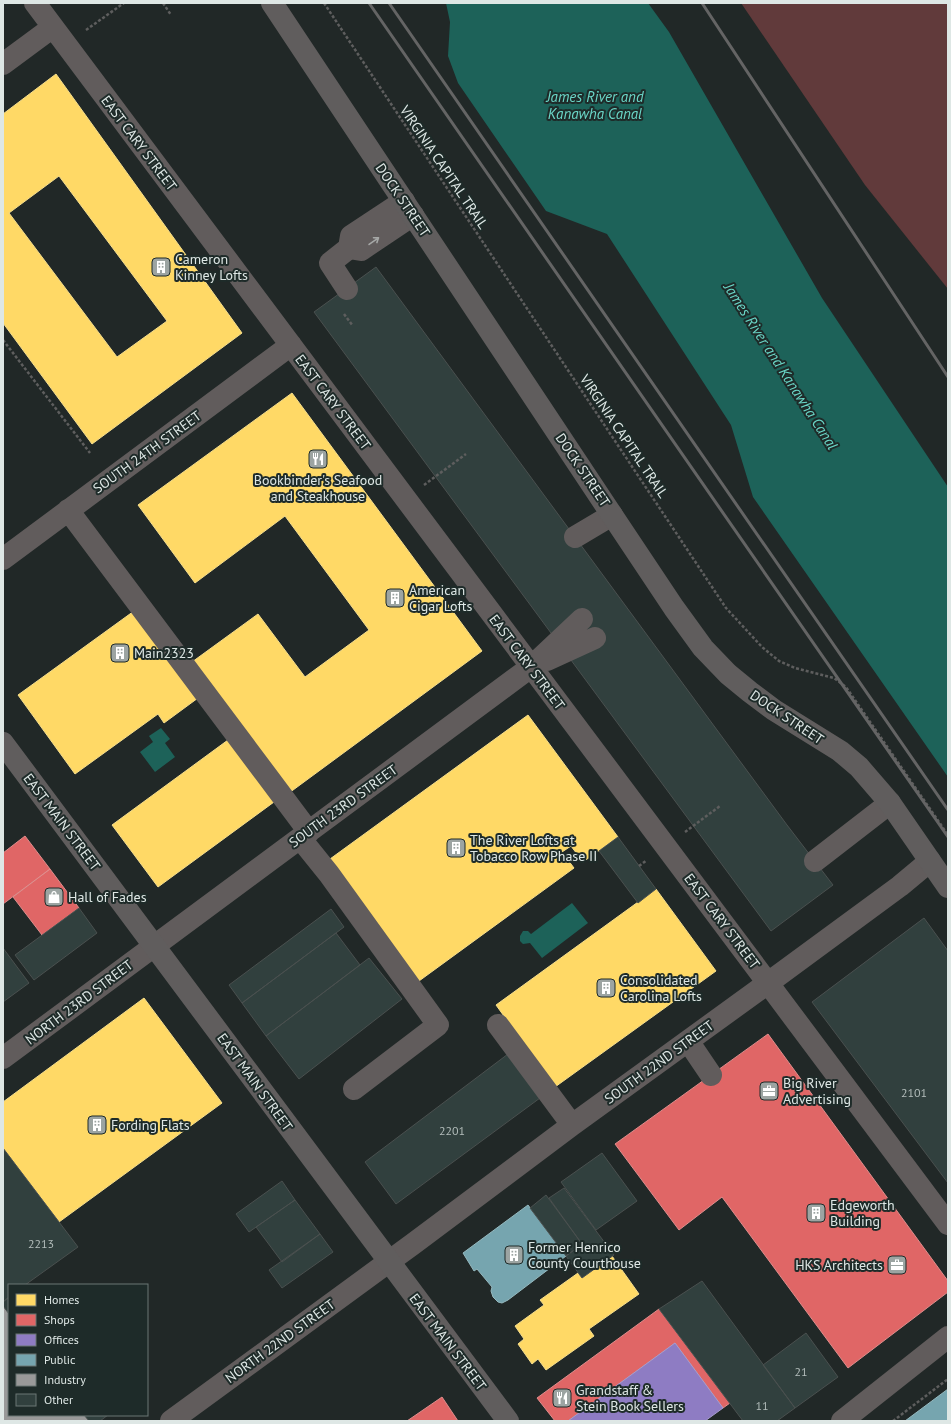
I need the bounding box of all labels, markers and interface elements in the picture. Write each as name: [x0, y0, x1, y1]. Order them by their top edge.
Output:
water label: James River and Kanawha Canal: [545, 87, 644, 123]
street label: EAST CARY STREET: [97, 92, 181, 194]
street label: VIRGINIA CAPITAL TRAIL: [395, 101, 492, 232]
street label: DOCK STREET: [372, 160, 434, 240]
one-way arrow: [368, 237, 379, 245]
place label: Cameron Kinney Lofts: [175, 250, 248, 284]
building icon: Cameron Kinney Lofts: [150, 256, 172, 278]
water label: James River and Kanawha Canal: [719, 278, 842, 453]
street label: EAST CARY STREET: [291, 351, 375, 453]
street label: VIRGINIA CAPITAL TRAIL: [575, 370, 672, 501]
street label: SOUTH 24TH STREET: [89, 407, 205, 497]
street label: DOCK STREET: [552, 430, 614, 510]
restaurant icon: Bookbinder's Seafood and Steakhouse: [307, 448, 329, 470]
place label: Bookbinder's Seafood and Steakhouse: [254, 471, 382, 505]
place label: American Cigar Lofts: [409, 581, 472, 615]
building icon: American Cigar Lofts: [384, 587, 406, 609]
street label: EAST CARY STREET: [485, 611, 569, 713]
building icon: Main2323: [109, 642, 131, 664]
place label: Main2323: [134, 644, 194, 662]
street label: DOCK STREET: [747, 686, 827, 748]
street label: SOUTH 23RD STREET: [285, 760, 401, 851]
street label: EAST MAIN STREET: [20, 770, 104, 874]
place label: The River Lofts at Tobacco Row Phase II: [470, 831, 597, 865]
building icon: The River Lofts at Tobacco Row Phase II: [445, 837, 467, 859]
street label: EAST CARY STREET: [680, 870, 764, 972]
shop icon: Hall of Fades: [43, 886, 65, 908]
place label: Hall of Fades: [68, 888, 147, 906]
street label: NORTH 23RD STREET: [22, 956, 137, 1048]
place label: Consolidated Carolina Lofts: [620, 971, 702, 1005]
building icon: Consolidated Carolina Lofts: [595, 977, 617, 999]
street label: SOUTH 22ND STREET: [601, 1016, 717, 1108]
street label: EAST MAIN STREET: [213, 1029, 297, 1135]
place label: Big River Advertising: [783, 1074, 851, 1108]
office icon: Big River Advertising: [758, 1080, 780, 1102]
house number: 2101: [901, 1085, 927, 1100]
building icon: Fording Flats: [86, 1114, 108, 1136]
place label: Fording Flats: [111, 1116, 190, 1134]
house number: 2201: [439, 1123, 465, 1138]
place label: Edgeworth Building: [830, 1196, 895, 1230]
building icon: Edgeworth Building: [805, 1202, 827, 1224]
house number: 2213: [28, 1236, 54, 1251]
place label: Former Henrico County Courthouse: [528, 1238, 641, 1272]
building icon: Former Henrico County Courthouse: [503, 1244, 525, 1266]
office icon: HKS Architects: [886, 1254, 908, 1276]
place label: HKS Architects: [795, 1256, 883, 1274]
legend: [8, 1284, 148, 1416]
street label: EAST MAIN STREET: [406, 1290, 490, 1394]
text: Homes: [44, 1292, 79, 1307]
street label: NORTH 22ND STREET: [222, 1295, 339, 1387]
text: Shops: [44, 1312, 75, 1327]
text: Offices: [44, 1332, 79, 1347]
text: Public: [44, 1352, 76, 1367]
house number: 21: [794, 1364, 808, 1379]
text: Industry: [44, 1372, 86, 1387]
place label: Grandstaff & Stein Book Sellers: [576, 1381, 684, 1415]
restaurant icon: Grandstaff & Stein Book Sellers: [551, 1387, 573, 1409]
text: Other: [44, 1392, 73, 1407]
house number: 11: [755, 1398, 769, 1413]

